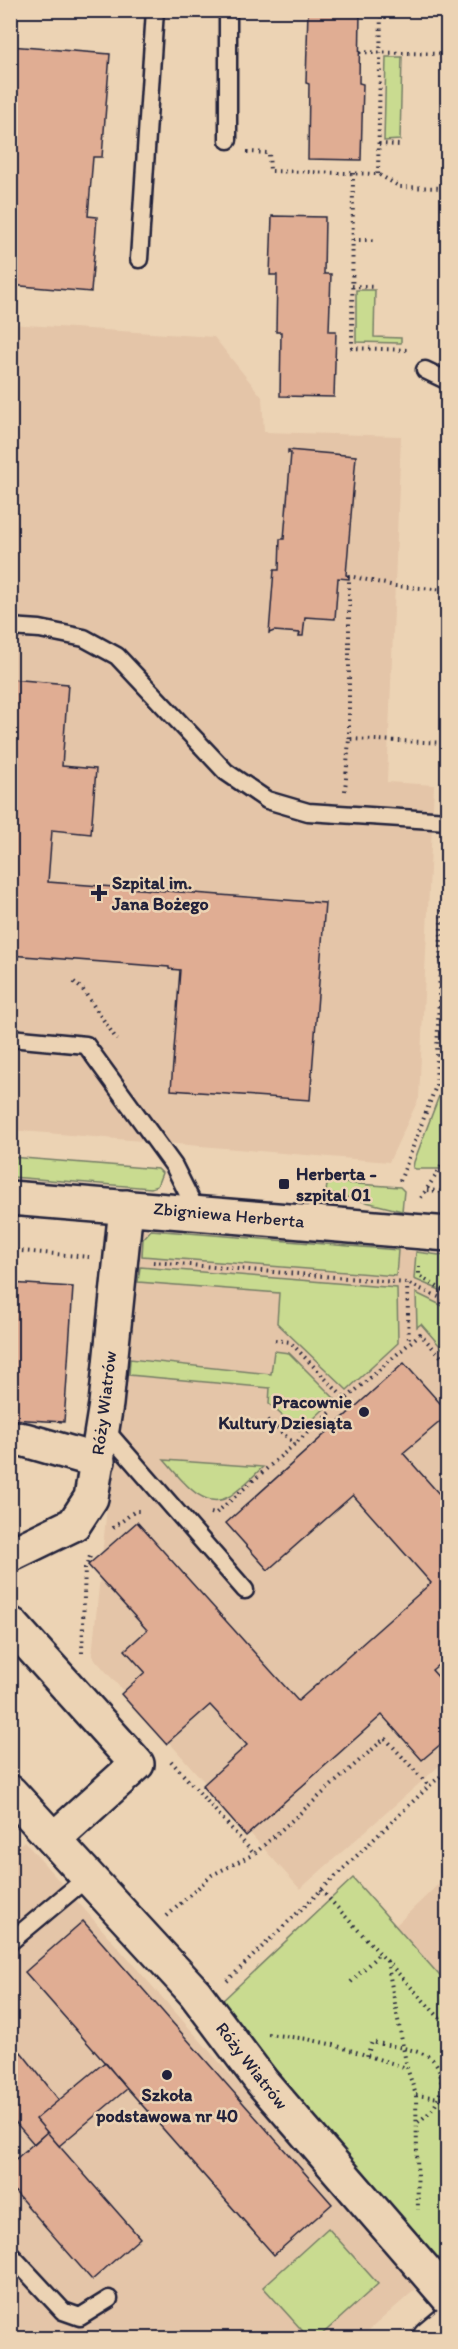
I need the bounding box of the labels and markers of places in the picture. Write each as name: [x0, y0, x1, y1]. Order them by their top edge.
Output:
place label: Szpital im. Jana Bożego: [111, 872, 209, 915]
marker: Szpital im. Jana Bożego: [90, 884, 108, 902]
place label: Herberta - szpital 01: [296, 1163, 377, 1206]
marker: Herberta - szpital 01: [277, 1177, 291, 1191]
place label: Pracownie Kultury Dziesiąta: [218, 1391, 353, 1434]
marker: Pracownie Kultury Dziesiąta: [357, 1405, 371, 1419]
marker: Szkoła podstawowa nr 40: [160, 2068, 174, 2082]
place label: Szkoła podstawowa nr 40: [95, 2084, 238, 2127]

